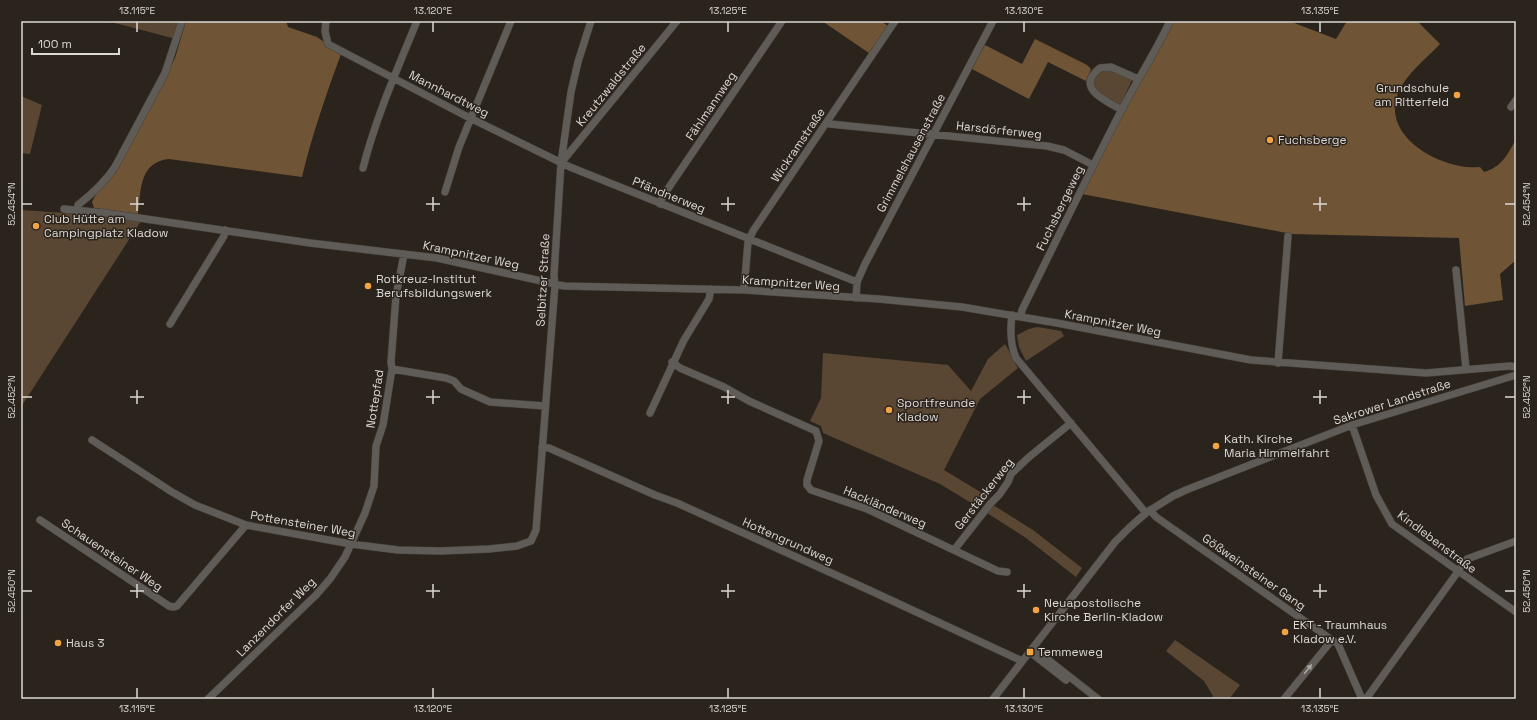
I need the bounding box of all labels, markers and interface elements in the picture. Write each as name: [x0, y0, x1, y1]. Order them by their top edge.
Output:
text: 13.115°E: [119, 4, 155, 17]
text: 13.120°E: [414, 4, 453, 17]
text: 13.125°E: [709, 4, 747, 17]
text: 13.130°E: [1005, 4, 1044, 17]
text: 13.135°E: [1301, 4, 1339, 17]
scale bar: [32, 30, 119, 56]
text: 100 m: [38, 36, 72, 52]
street label: Kreutzwaldstraße: [573, 40, 649, 130]
street label: Mannhardtweg: [406, 67, 492, 121]
street label: Fählmannweg: [682, 68, 740, 144]
place label: Grundschule am Ritterfeld: [1374, 80, 1449, 110]
marker: Grundschule am Ritterfeld: [1452, 90, 1462, 100]
street label: Grimmelshausenstraße: [873, 91, 949, 215]
street label: Wickramstraße: [767, 105, 829, 185]
street label: Harsdörferweg: [955, 118, 1043, 142]
place label: Fuchsberge: [1278, 132, 1347, 148]
marker: Fuchsberge: [1265, 135, 1275, 145]
street label: Fuchsbergeweg: [1032, 163, 1088, 253]
street label: Pfändnerweg: [630, 173, 708, 217]
text: 52.454°N: [5, 182, 18, 226]
text: 52.454°N: [1520, 182, 1533, 226]
place label: Club Hütte am Campingplatz Kladow: [44, 211, 168, 241]
marker: Club Hütte am Campingplatz Kladow: [31, 221, 41, 231]
street label: Selbitzer Straße: [533, 233, 553, 327]
street label: Krampnitzer Weg: [421, 237, 521, 273]
place label: Rotkreuz-Institut Berufsbildungswerk: [376, 271, 493, 301]
street label: Krampnitzer Weg: [741, 272, 841, 294]
marker: Rotkreuz-Institut Berufsbildungswerk: [363, 281, 373, 291]
street label: Krampnitzer Weg: [1063, 306, 1163, 340]
street label: Nottepfad: [362, 369, 388, 429]
text: 52.452°N: [5, 375, 18, 419]
street label: Sakrower Landstraße: [1331, 375, 1453, 429]
text: 52.452°N: [1520, 375, 1533, 419]
place label: Sportfreunde Kladow: [897, 395, 975, 425]
marker: Sportfreunde Kladow: [884, 405, 894, 415]
place label: Kath. Kirche Maria Himmelfahrt: [1224, 431, 1330, 461]
marker: Kath. Kirche Maria Himmelfahrt: [1211, 441, 1221, 451]
street label: Gerstäckerweg: [951, 455, 1017, 533]
street label: Hackländerweg: [841, 482, 929, 532]
street label: Pottensteiner Weg: [249, 507, 357, 541]
street label: Kindlebenstraße: [1394, 507, 1480, 577]
street label: Hottengrundweg: [740, 514, 836, 568]
street label: Schauensteiner Weg: [58, 515, 166, 595]
street label: Gößweinsteiner Gang: [1199, 530, 1309, 614]
text: 52.450°N: [5, 569, 18, 613]
text: 52.450°N: [1520, 569, 1533, 613]
street label: Lanzendorfer Weg: [233, 574, 319, 660]
place label: Neuapostolische Kirche Berlin-Kladow: [1044, 595, 1163, 625]
marker: Neuapostolische Kirche Berlin-Kladow: [1031, 605, 1041, 615]
place label: EKT - Traumhaus Kladow e.V.: [1293, 617, 1387, 647]
marker: EKT - Traumhaus Kladow e.V.: [1280, 627, 1290, 637]
place label: Haus 3: [66, 635, 105, 651]
marker: Haus 3: [53, 638, 63, 648]
place label: Temmeweg: [1038, 644, 1103, 660]
marker: Temmeweg: [1025, 647, 1035, 657]
one-way arrow: [1304, 664, 1313, 675]
text: 13.115°E: [119, 702, 155, 715]
text: 13.120°E: [414, 702, 453, 715]
text: 13.125°E: [709, 702, 747, 715]
text: 13.130°E: [1005, 702, 1044, 715]
text: 13.135°E: [1301, 702, 1339, 715]

